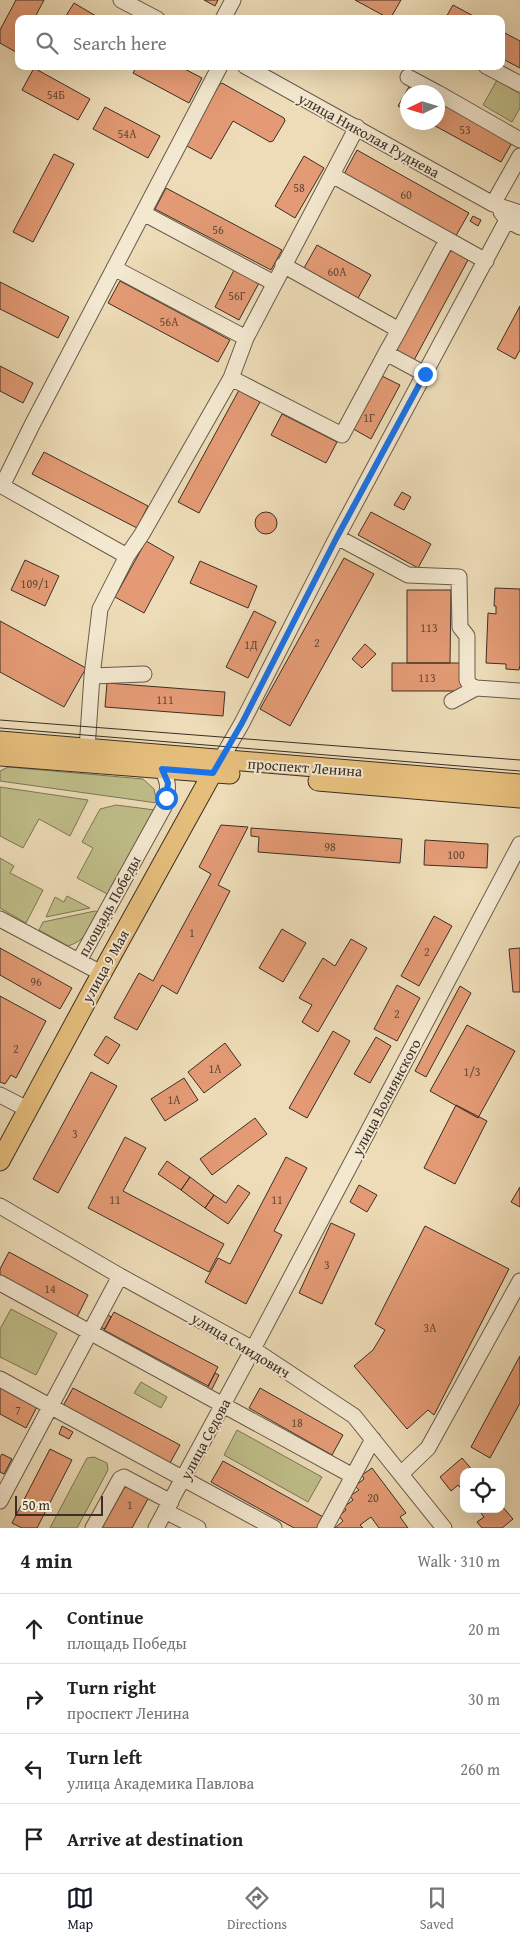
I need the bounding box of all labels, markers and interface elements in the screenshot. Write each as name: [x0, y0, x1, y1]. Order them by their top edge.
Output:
search box: [15, 15, 505, 70]
icon: search: [33, 29, 61, 57]
text: Search here: [73, 29, 167, 57]
north arrow: [400, 85, 445, 130]
house number: 54Б: [47, 86, 65, 103]
street label: улица Николая Руднева: [294, 87, 444, 183]
house number: 53: [459, 121, 471, 138]
house number: 54А: [118, 125, 137, 142]
house number: 58: [293, 179, 305, 196]
house number: 60: [400, 186, 412, 203]
house number: 56: [212, 221, 224, 238]
house number: 60А: [328, 263, 347, 280]
house number: 56Г: [228, 287, 246, 304]
house number: 56А: [160, 313, 179, 330]
route end: [414, 363, 437, 386]
house number: 1Г: [363, 409, 375, 426]
house number: 109/1: [21, 575, 50, 592]
house number: 113: [420, 619, 438, 636]
house number: 2: [314, 634, 320, 651]
house number: 1Д: [244, 636, 258, 653]
house number: 113: [418, 669, 436, 686]
house number: 111: [156, 691, 174, 708]
street label: проспект Ленина: [247, 753, 364, 782]
route start: [155, 787, 178, 810]
house number: 98: [324, 838, 336, 855]
house number: 100: [447, 846, 465, 863]
street label: площадь Победы: [73, 851, 146, 960]
house number: 1: [189, 924, 195, 941]
street label: улица 9 Мая: [76, 925, 134, 1007]
house number: 2: [424, 943, 430, 960]
house number: 96: [30, 973, 42, 990]
house number: 2: [394, 1005, 400, 1022]
street label: улица Волнянского: [346, 1035, 426, 1160]
house number: 2: [13, 1040, 19, 1057]
house number: 1А: [208, 1060, 222, 1077]
house number: 1/3: [463, 1063, 481, 1080]
house number: 1А: [167, 1091, 181, 1108]
house number: 3: [72, 1125, 78, 1142]
house number: 11: [109, 1191, 121, 1208]
house number: 11: [271, 1191, 283, 1208]
house number: 3: [324, 1256, 330, 1273]
house number: 14: [44, 1280, 56, 1297]
street label: улица Смидович: [187, 1307, 294, 1383]
house number: 3А: [423, 1319, 437, 1336]
street label: улица Седова: [174, 1394, 236, 1484]
house number: 7: [15, 1402, 21, 1419]
house number: 18: [291, 1414, 303, 1431]
map controls: [460, 1468, 505, 1513]
button: locate: [460, 1468, 505, 1513]
house number: 20: [367, 1489, 379, 1506]
scale bar: [15, 1493, 102, 1516]
text: 50 m: [22, 1495, 50, 1515]
house number: 1: [127, 1496, 133, 1513]
text: 4 min: [20, 1545, 72, 1576]
text: Walk · 310 m: [417, 1549, 500, 1573]
text: Continue: [67, 1603, 144, 1631]
icon: ahead: [20, 1615, 48, 1643]
text: 20 m: [468, 1617, 500, 1641]
text: площадь Победы: [67, 1631, 187, 1655]
text: Turn right: [67, 1673, 156, 1701]
icon: right: [20, 1685, 48, 1713]
text: 30 m: [468, 1687, 500, 1711]
text: проспект Ленина: [67, 1701, 189, 1725]
text: Turn left: [67, 1743, 142, 1771]
icon: left: [20, 1755, 48, 1783]
text: 260 m: [460, 1757, 500, 1781]
text: улица Академика Павлова: [67, 1771, 254, 1795]
icon: arrive: [20, 1825, 48, 1853]
text: Arrive at destination: [67, 1825, 243, 1853]
tab: Map: [66, 1884, 94, 1934]
tab: Directions: [227, 1884, 287, 1934]
tab: Saved: [420, 1884, 454, 1934]

